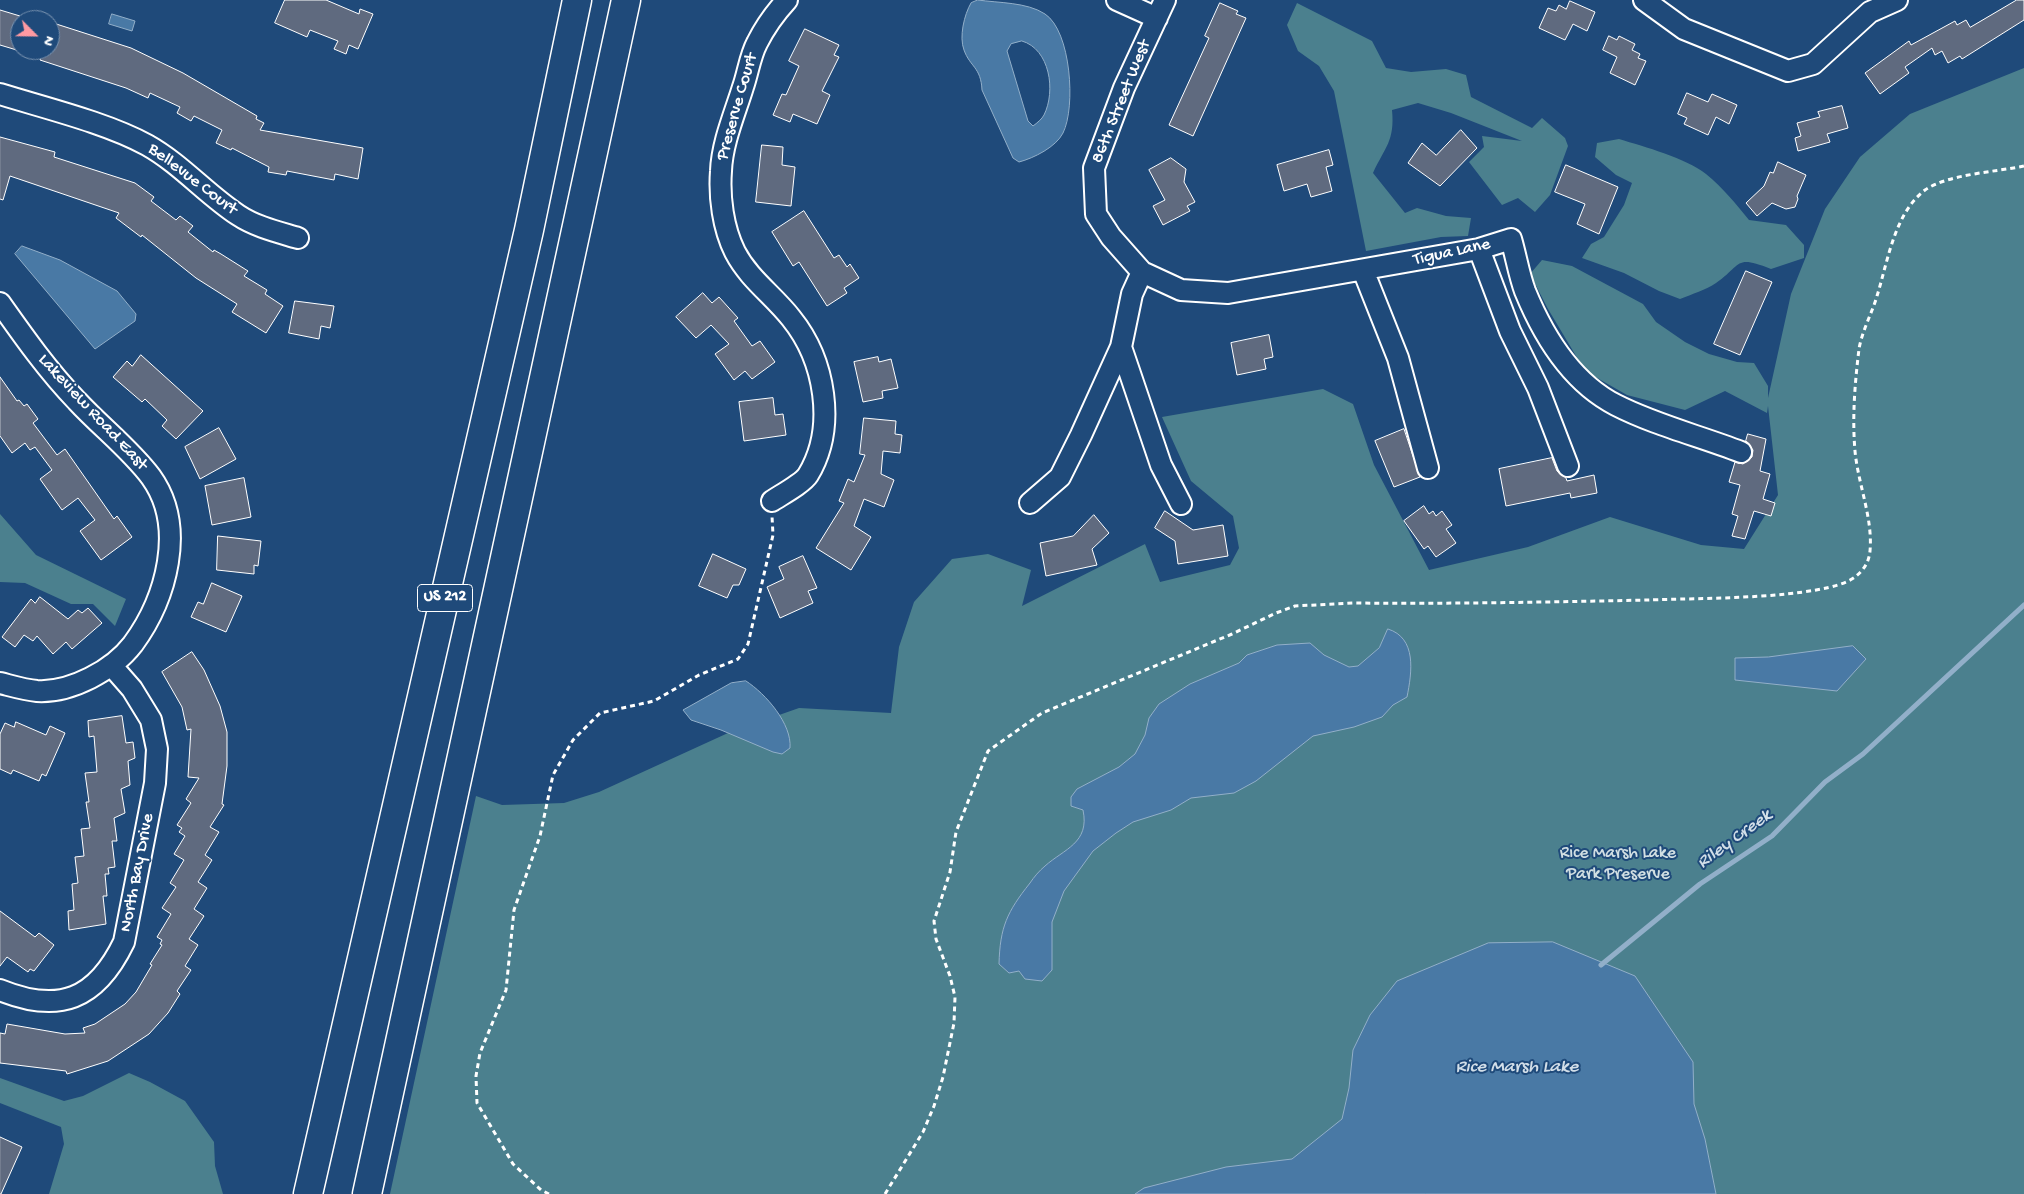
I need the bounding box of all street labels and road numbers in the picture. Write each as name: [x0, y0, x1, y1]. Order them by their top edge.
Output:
street label: 86th Street West: [1087, 37, 1157, 167]
street label: Preserve Court: [712, 51, 764, 163]
street label: Bellevue Court: [143, 139, 241, 221]
street label: Tigua Lane: [1412, 234, 1492, 272]
street label: Lakeview Road East: [32, 350, 152, 476]
road number: US 212: [418, 584, 472, 612]
street label: North Bay Drive: [116, 812, 160, 934]

